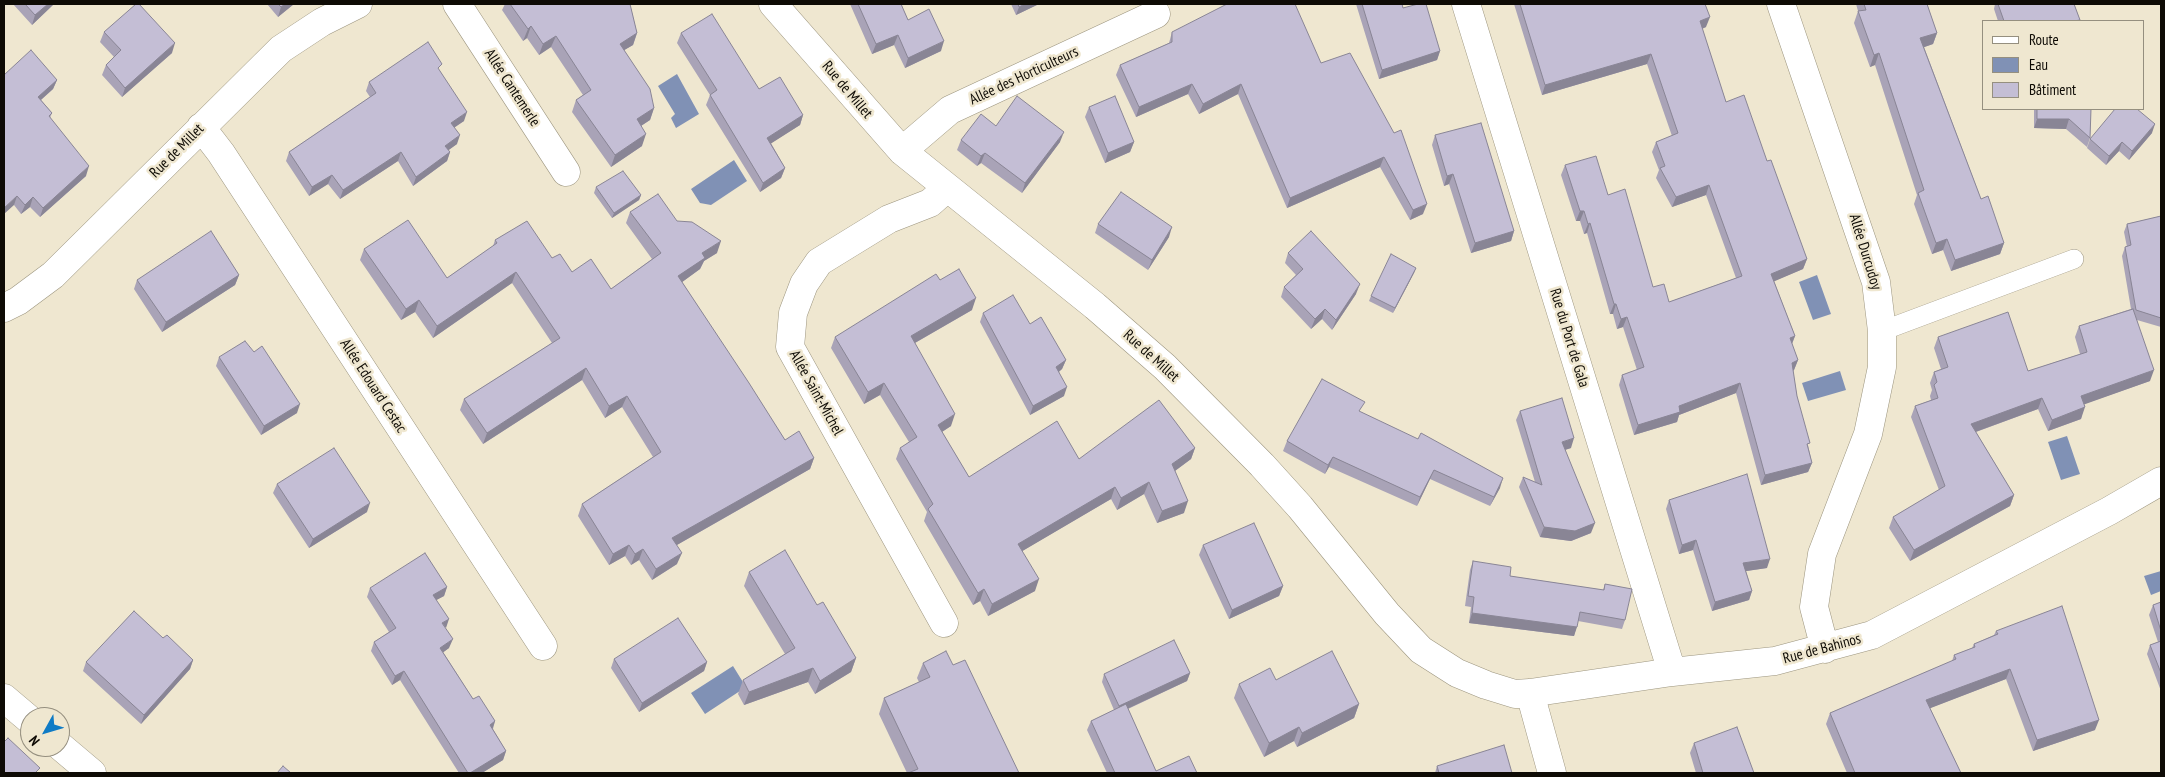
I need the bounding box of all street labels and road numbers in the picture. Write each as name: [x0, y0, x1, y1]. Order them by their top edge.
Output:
street label: Allée des Horticulteurs: [967, 43, 1081, 109]
street label: Allée Cantemerle: [480, 46, 544, 130]
street label: Rue de Millet: [818, 58, 876, 122]
street label: Rue de Millet: [146, 120, 208, 182]
street label: Allée Durcudoy: [1845, 212, 1885, 292]
street label: Rue du Port de Gala: [1545, 286, 1593, 390]
street label: Rue de Millet: [1119, 326, 1183, 386]
street label: Allée Edouard Cestac: [336, 336, 410, 436]
street label: Allée Saint-Michel: [785, 347, 847, 439]
street label: Rue de Bahinos: [1781, 630, 1863, 668]

